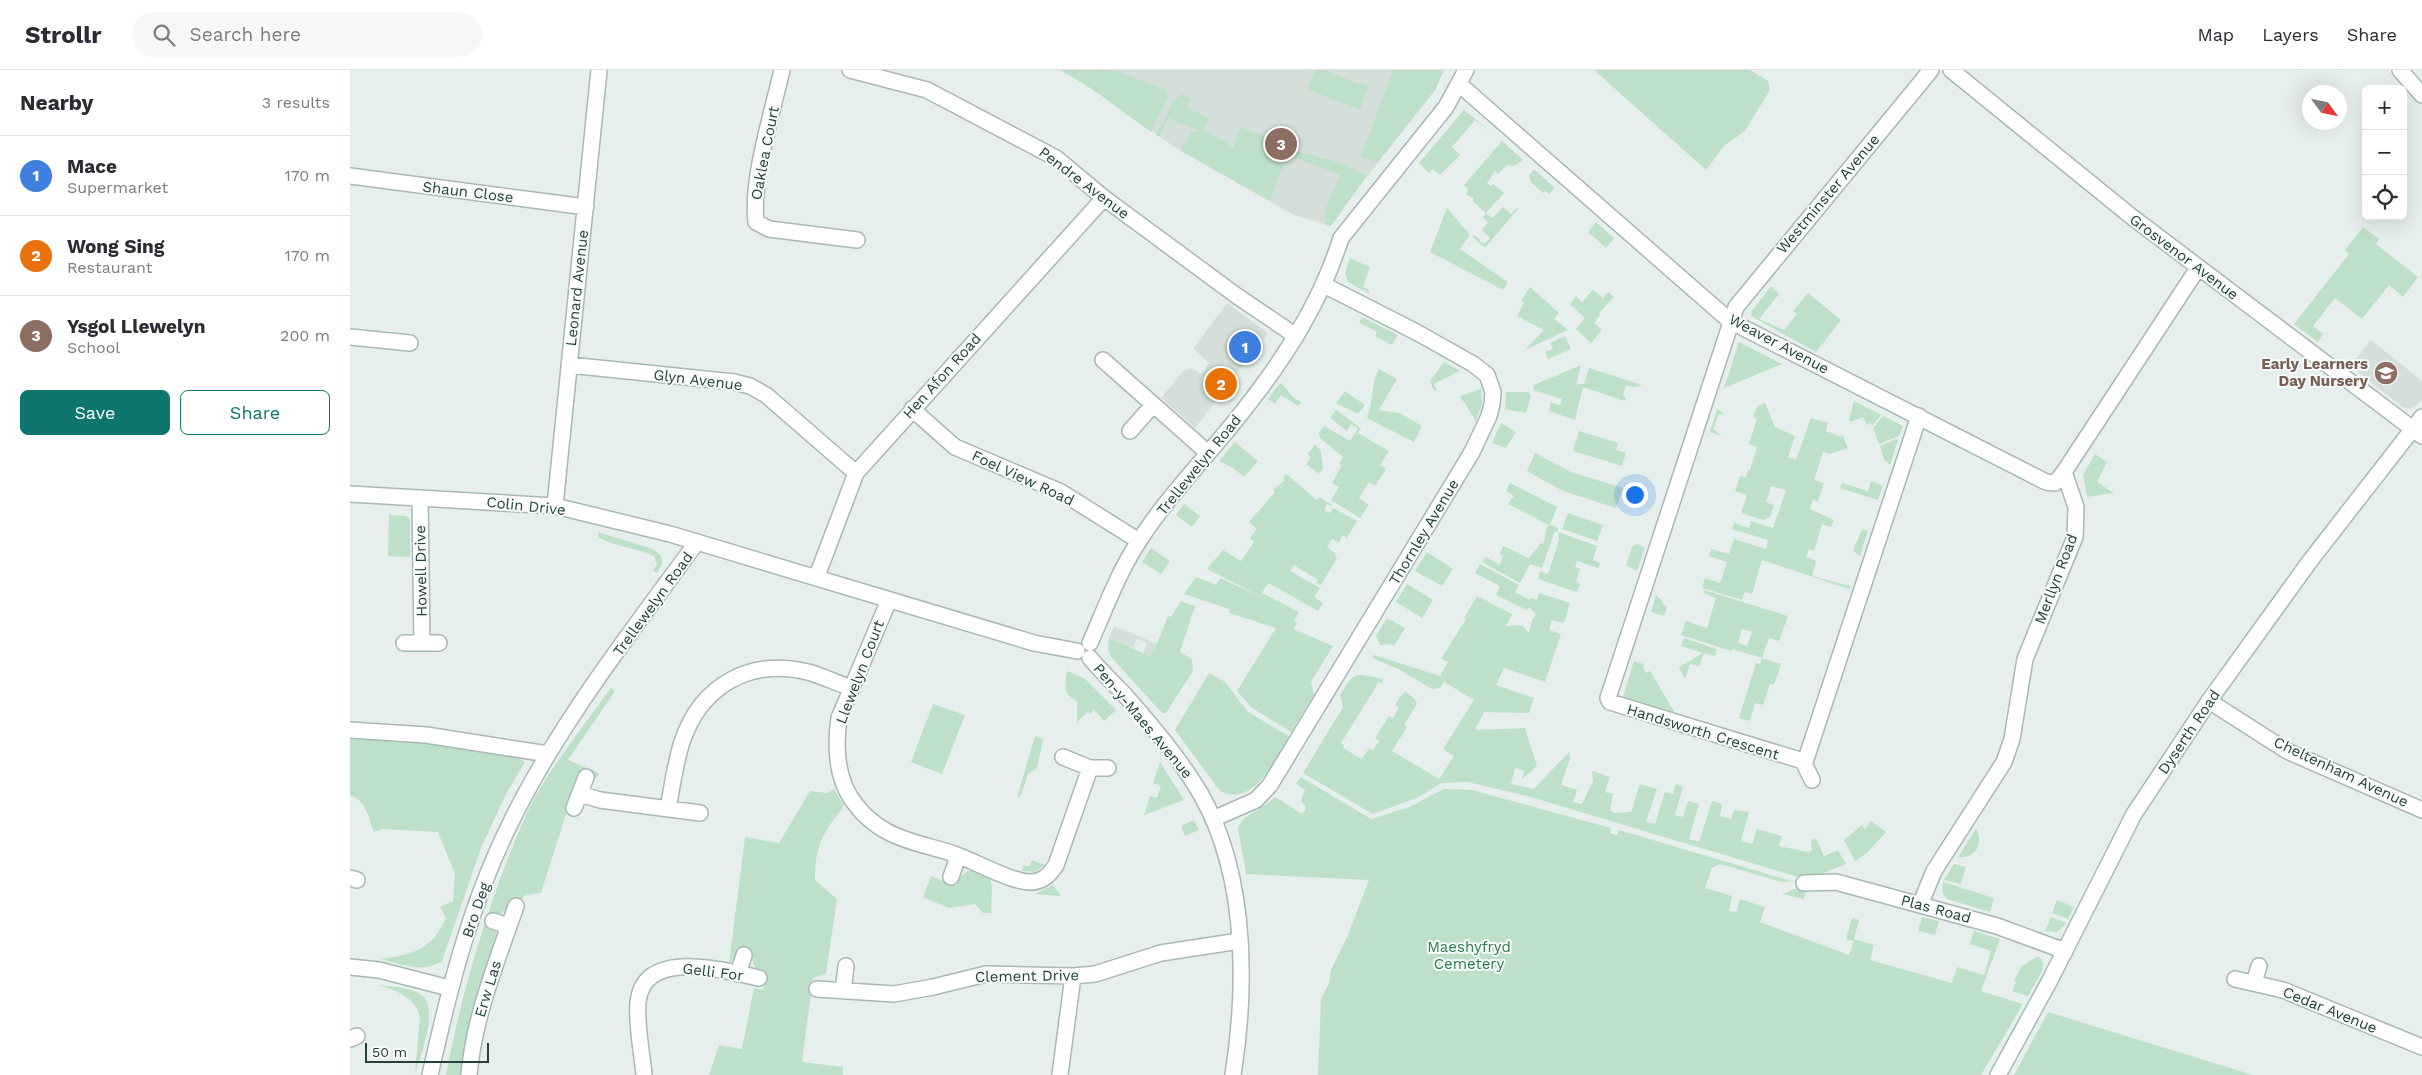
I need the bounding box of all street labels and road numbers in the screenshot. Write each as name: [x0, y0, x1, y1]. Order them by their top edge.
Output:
street label: Oaklea Court: [747, 104, 783, 201]
street label: Westminster Avenue: [1773, 131, 1883, 257]
street label: Pendre Avenue: [1035, 143, 1133, 223]
street label: Shaun Close: [421, 177, 515, 207]
street label: Grosvenor Avenue: [2126, 210, 2242, 304]
street label: Leonard Avenue: [562, 229, 592, 347]
street label: Weaver Avenue: [1726, 310, 1832, 378]
street label: Hen Afon Road: [899, 330, 985, 422]
street label: Glyn Avenue: [652, 366, 744, 394]
street label: Trellewelyn Road: [1153, 411, 1245, 519]
street label: Foel View Road: [969, 446, 1077, 510]
street label: Thornley Avenue: [1385, 476, 1463, 588]
street label: Colin Drive: [485, 493, 567, 519]
street label: Howell Drive: [411, 525, 431, 617]
street label: Merllyn Road: [2031, 531, 2081, 627]
street label: Trellewelyn Road: [609, 548, 697, 660]
street label: Llewelyn Court: [832, 617, 888, 727]
street label: Pen-y-Maes Avenue: [1090, 660, 1196, 782]
street label: Dyserth Road: [2154, 686, 2224, 778]
street label: Handsworth Crescent: [1625, 700, 1782, 764]
street label: Cheltenham Avenue: [2271, 733, 2411, 811]
street label: Bro Deg: [458, 880, 494, 940]
street label: Plas Road: [1899, 891, 1973, 927]
street label: Erw Las: [471, 958, 505, 1020]
street label: Gelli For: [682, 959, 744, 985]
street label: Clement Drive: [975, 966, 1079, 986]
street label: Cedar Avenue: [2280, 983, 2380, 1037]

